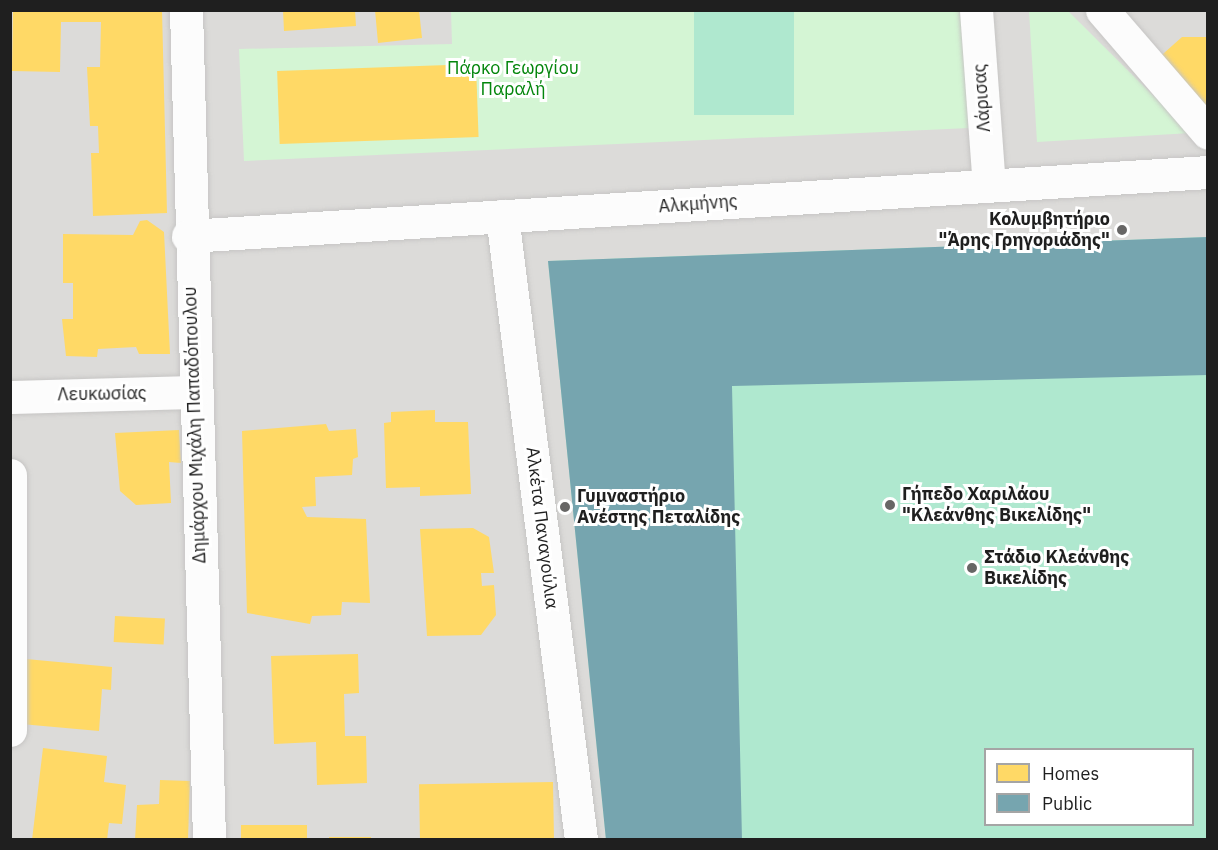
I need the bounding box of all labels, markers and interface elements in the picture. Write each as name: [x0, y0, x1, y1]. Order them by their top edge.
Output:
park label: Πάρκο Γεωργίου Παραλή: [447, 58, 579, 100]
street label: Λάρισας: [969, 63, 995, 133]
street label: Αλκμήνης: [658, 190, 738, 218]
place label: Κολυμβητήριο "Άρης Γρηγοριάδης": [939, 209, 1110, 252]
marker: Κολυμβητήριο "Άρης Γρηγοριάδης": [1115, 223, 1129, 237]
street label: Δημάρχου Μιχάλη Παπαδόπουλου: [179, 286, 211, 564]
street label: Λευκωσίας: [57, 382, 147, 406]
street label: Αλκέτα Παναγούλια: [521, 446, 563, 610]
place label: Γήπεδο Χαριλάου "Κλεάνθης Βικελίδης": [902, 484, 1091, 526]
place label: Γυμναστήριο Ανέστης Πεταλίδης: [577, 486, 740, 528]
marker: Γήπεδο Χαριλάου "Κλεάνθης Βικελίδης": [883, 498, 897, 512]
marker: Γυμναστήριο Ανέστης Πεταλίδης: [558, 500, 572, 514]
place label: Στάδιο Κλεάνθης Βικελίδης: [984, 547, 1129, 590]
marker: Στάδιο Κλεάνθης Βικελίδης: [965, 561, 979, 575]
legend: [984, 748, 1194, 826]
text: Homes: [1042, 762, 1099, 785]
text: Public: [1042, 792, 1092, 815]

